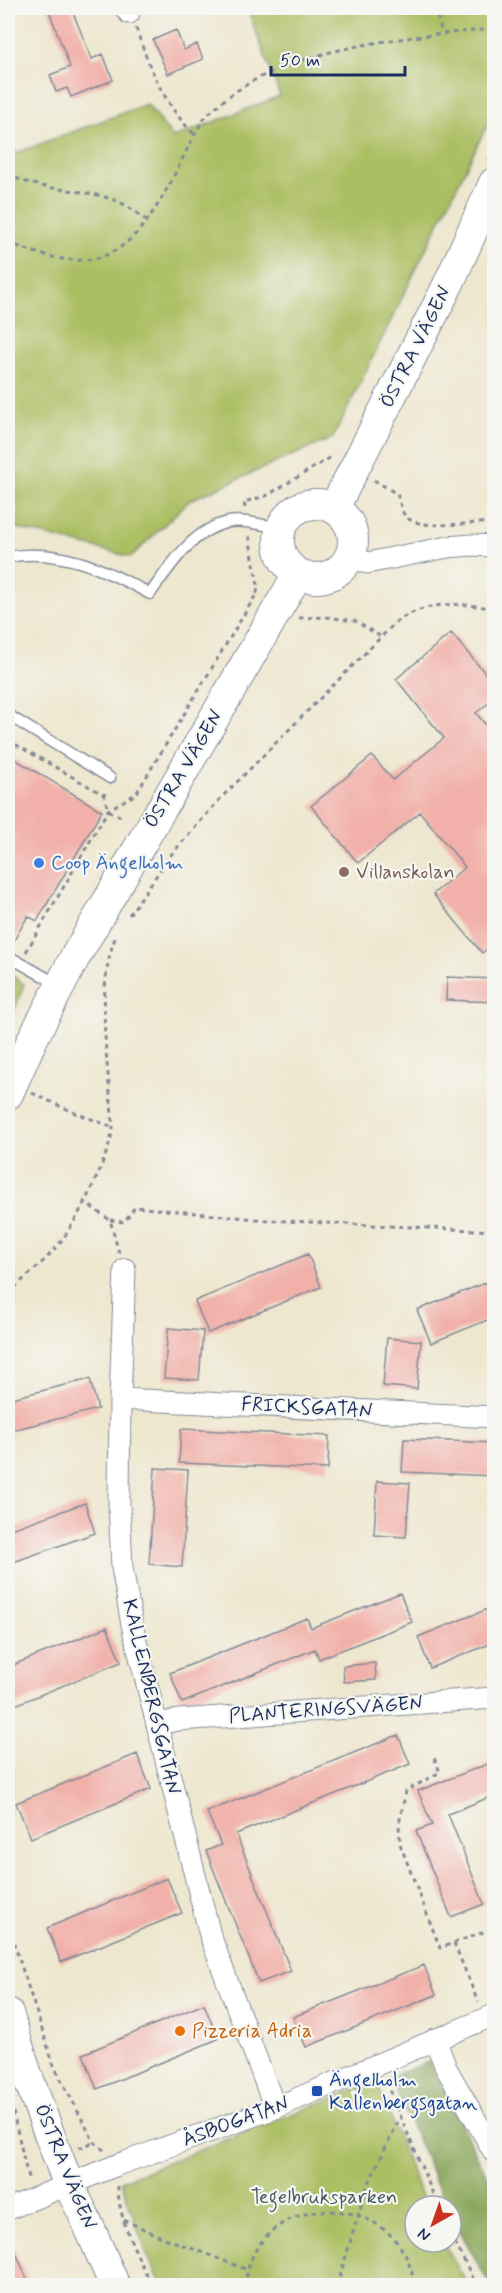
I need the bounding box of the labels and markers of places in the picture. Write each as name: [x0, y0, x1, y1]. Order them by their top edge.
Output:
place label: Coop Ängelholm: [51, 850, 184, 879]
marker: Coop Ängelholm: [32, 856, 46, 870]
place label: Villanskolan: [356, 859, 455, 886]
marker: Villanskolan: [337, 865, 351, 879]
place label: Pizzeria Adria: [192, 2018, 312, 2045]
marker: Pizzeria Adria: [173, 2024, 187, 2038]
place label: Ängelholm Kallenbergsgatan: [329, 2067, 478, 2119]
marker: Ängelholm Kallenbergsgatan: [310, 2084, 324, 2098]

